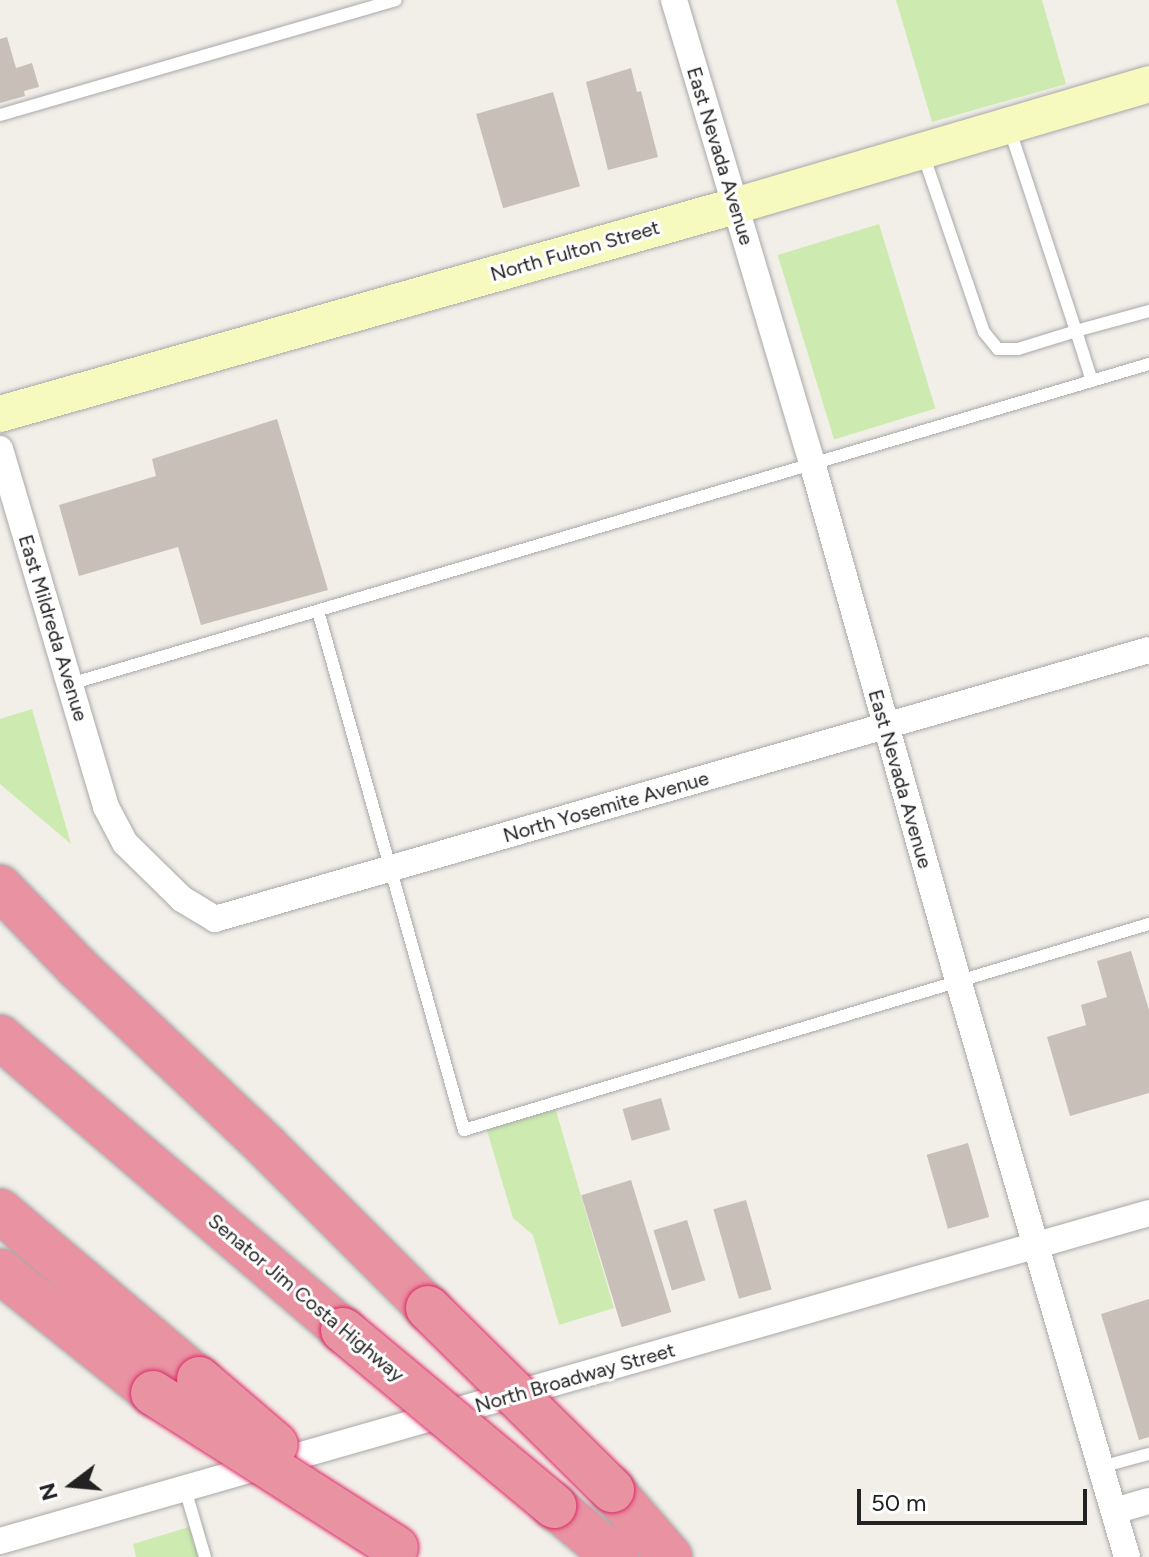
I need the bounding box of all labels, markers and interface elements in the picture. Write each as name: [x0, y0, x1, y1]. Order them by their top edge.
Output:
street label: East Nevada Avenue: [682, 64, 758, 248]
street label: North Fulton Street: [488, 215, 662, 287]
street label: East Mildreda Avenue: [13, 532, 93, 724]
street label: East Nevada Avenue: [863, 687, 937, 871]
street label: North Yosemite Avenue: [500, 766, 712, 848]
street label: Senator Jim Costa Highway: [203, 1209, 409, 1387]
street label: North Broadway Street: [472, 1338, 678, 1418]
north arrow: [32, 1445, 112, 1525]
scale bar: [861, 1473, 1091, 1523]
text: N: [33, 1480, 64, 1504]
text: 50 m: [871, 1488, 927, 1517]

